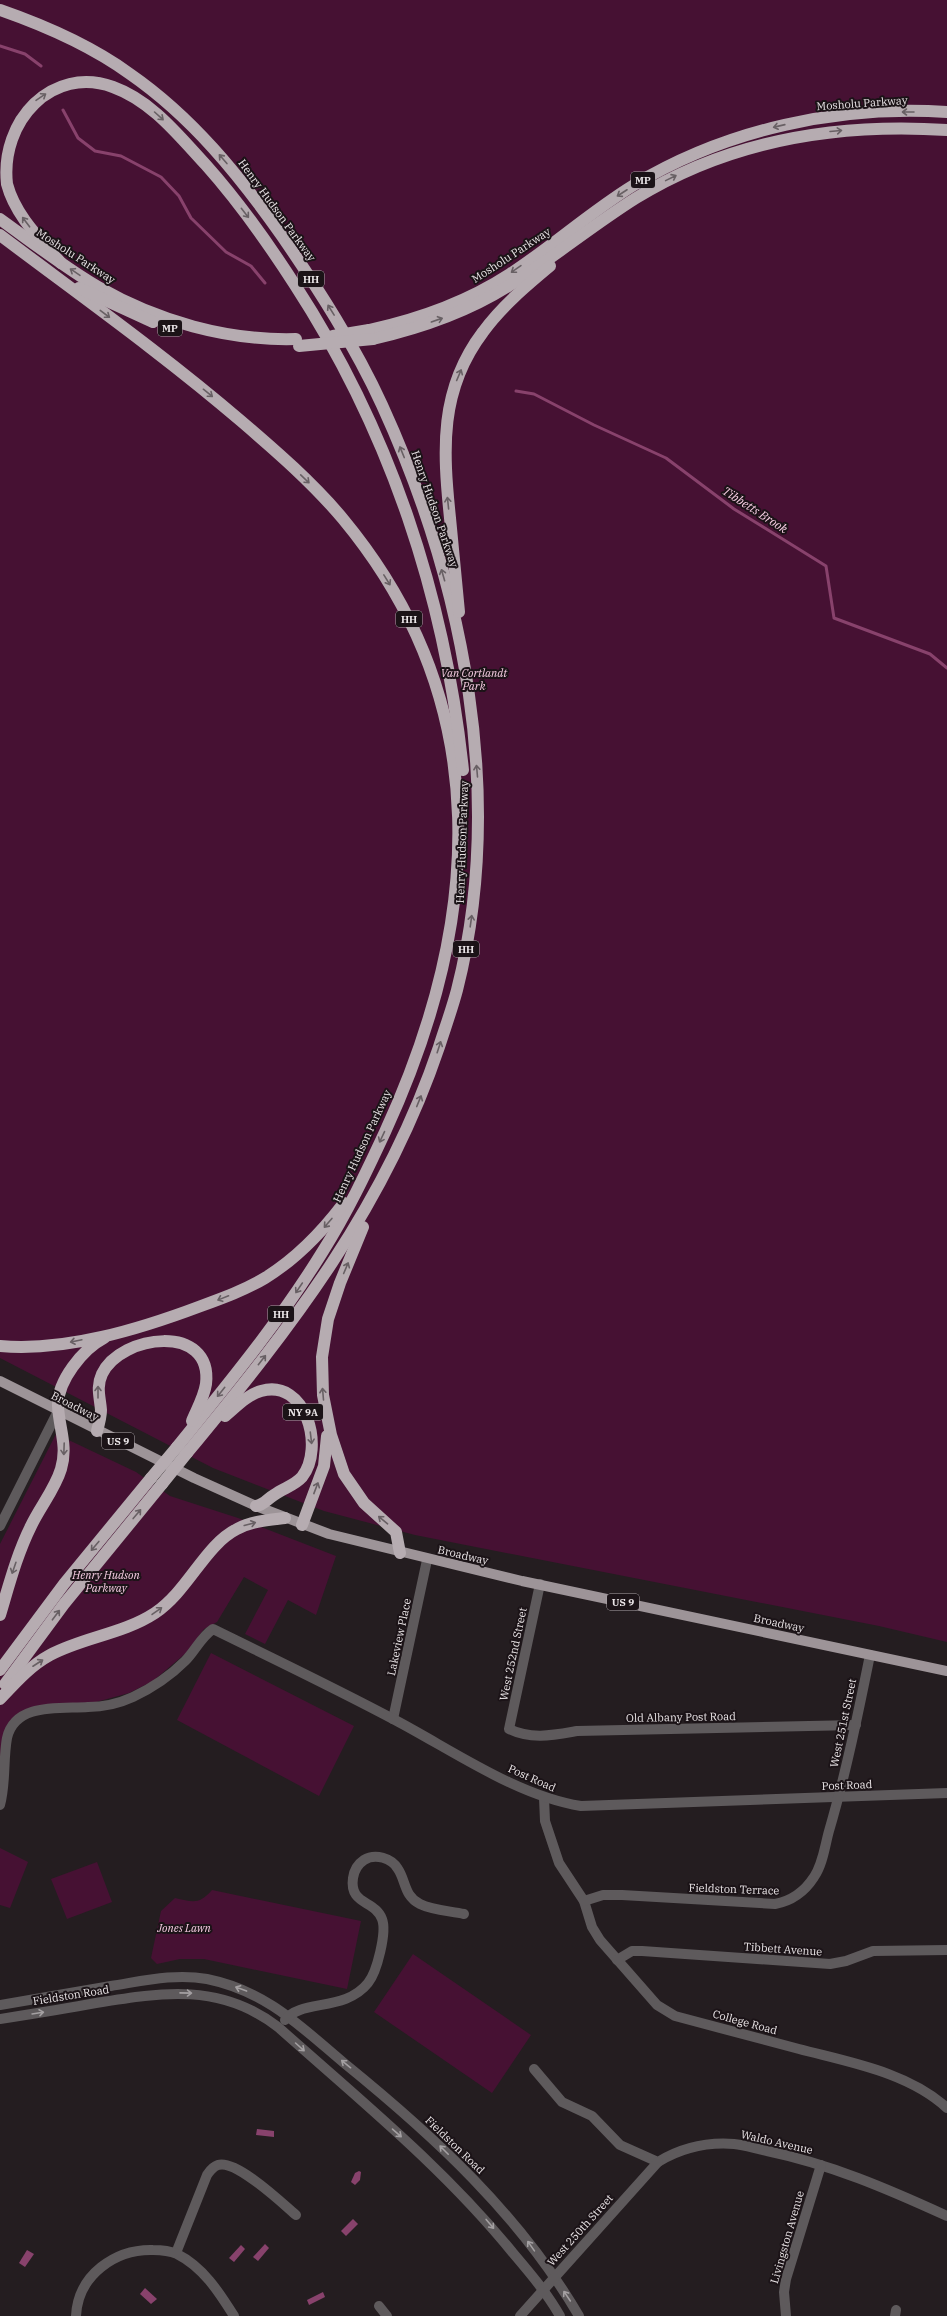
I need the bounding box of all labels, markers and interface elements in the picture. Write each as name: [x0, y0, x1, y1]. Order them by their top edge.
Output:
one-way arrow: [35, 92, 46, 101]
street label: Mosholu Parkway: [816, 93, 908, 113]
one-way arrow: [902, 108, 915, 116]
one-way arrow: [154, 111, 164, 121]
one-way arrow: [773, 123, 786, 131]
one-way arrow: [829, 128, 842, 135]
one-way arrow: [218, 154, 227, 165]
street label: Henry Hudson Parkway: [235, 156, 319, 264]
road number: MP: [631, 172, 655, 188]
one-way arrow: [665, 174, 677, 181]
one-way arrow: [617, 189, 628, 197]
one-way arrow: [241, 207, 250, 218]
one-way arrow: [22, 217, 31, 228]
street label: Mosholu Parkway: [469, 224, 553, 286]
street label: Mosholu Parkway: [34, 225, 118, 287]
one-way arrow: [511, 265, 522, 273]
one-way arrow: [69, 268, 80, 276]
road number: HH: [298, 271, 324, 287]
one-way arrow: [327, 305, 335, 316]
one-way arrow: [99, 310, 110, 318]
one-way arrow: [431, 316, 443, 324]
road number: MP: [158, 320, 182, 336]
one-way arrow: [455, 370, 463, 382]
one-way arrow: [202, 389, 213, 398]
one-way arrow: [397, 446, 405, 458]
street label: Henry Hudson Parkway: [408, 449, 462, 569]
one-way arrow: [300, 474, 310, 484]
water label: Tibbetts Brook: [720, 483, 791, 537]
one-way arrow: [445, 497, 452, 510]
one-way arrow: [439, 568, 446, 581]
one-way arrow: [383, 574, 391, 585]
road number: HH: [396, 611, 422, 627]
park label: Van Cortlandt Park: [441, 666, 508, 693]
one-way arrow: [474, 765, 481, 778]
street label: Henry Hudson Parkway: [453, 780, 471, 904]
one-way arrow: [467, 915, 475, 928]
road number: HH: [453, 941, 479, 957]
one-way arrow: [435, 1041, 443, 1053]
street label: Henry Hudson Parkway: [330, 1087, 394, 1205]
one-way arrow: [415, 1096, 423, 1108]
one-way arrow: [378, 1131, 385, 1143]
one-way arrow: [323, 1218, 332, 1229]
one-way arrow: [343, 1262, 350, 1274]
one-way arrow: [295, 1282, 303, 1293]
one-way arrow: [217, 1294, 229, 1302]
road number: HH: [268, 1306, 294, 1322]
one-way arrow: [70, 1338, 83, 1346]
one-way arrow: [258, 1355, 267, 1366]
one-way arrow: [94, 1386, 102, 1399]
one-way arrow: [217, 1387, 226, 1398]
street label: Broadway: [49, 1388, 101, 1424]
one-way arrow: [319, 1388, 326, 1401]
road number: NY 9A: [283, 1404, 323, 1420]
one-way arrow: [307, 1431, 315, 1444]
road number: US 9: [102, 1433, 134, 1449]
one-way arrow: [61, 1442, 68, 1455]
one-way arrow: [313, 1483, 321, 1495]
one-way arrow: [133, 1508, 142, 1519]
one-way arrow: [378, 1516, 389, 1525]
one-way arrow: [244, 1520, 257, 1527]
one-way arrow: [90, 1540, 99, 1551]
street label: Broadway: [436, 1542, 490, 1568]
one-way arrow: [10, 1562, 17, 1575]
park label: Henry Hudson Parkway: [71, 1568, 140, 1595]
road number: US 9: [607, 1594, 639, 1610]
street label: Lakeview Place: [384, 1597, 414, 1677]
street label: West 252nd Street: [496, 1606, 530, 1702]
one-way arrow: [151, 1607, 162, 1615]
one-way arrow: [52, 1610, 60, 1621]
street label: Broadway: [752, 1611, 806, 1635]
one-way arrow: [32, 1658, 44, 1666]
street label: West 251st Street: [827, 1677, 859, 1769]
street label: Old Albany Post Road: [626, 1709, 736, 1725]
street label: Post Road: [506, 1761, 558, 1795]
street label: Post Road: [821, 1777, 873, 1793]
street label: Fieldston Terrace: [688, 1880, 780, 1898]
park label: Jones Lawn: [156, 1921, 212, 1935]
street label: Tibbett Avenue: [743, 1939, 823, 1959]
street label: Fieldston Road: [32, 1982, 111, 2008]
one-way arrow: [236, 1984, 248, 1992]
one-way arrow: [179, 1989, 192, 1997]
street label: College Road: [711, 2007, 779, 2037]
one-way arrow: [32, 2009, 45, 2017]
one-way arrow: [295, 2042, 305, 2051]
one-way arrow: [341, 2060, 352, 2069]
street label: Fieldston Road: [422, 2113, 488, 2177]
street label: Waldo Avenue: [740, 2127, 814, 2157]
one-way arrow: [392, 2128, 402, 2137]
one-way arrow: [439, 2145, 449, 2155]
street label: Livingston Avenue: [767, 2189, 807, 2285]
street label: West 250th Street: [544, 2191, 616, 2269]
one-way arrow: [485, 2219, 494, 2230]
one-way arrow: [527, 2240, 536, 2251]
one-way arrow: [563, 2291, 571, 2302]

